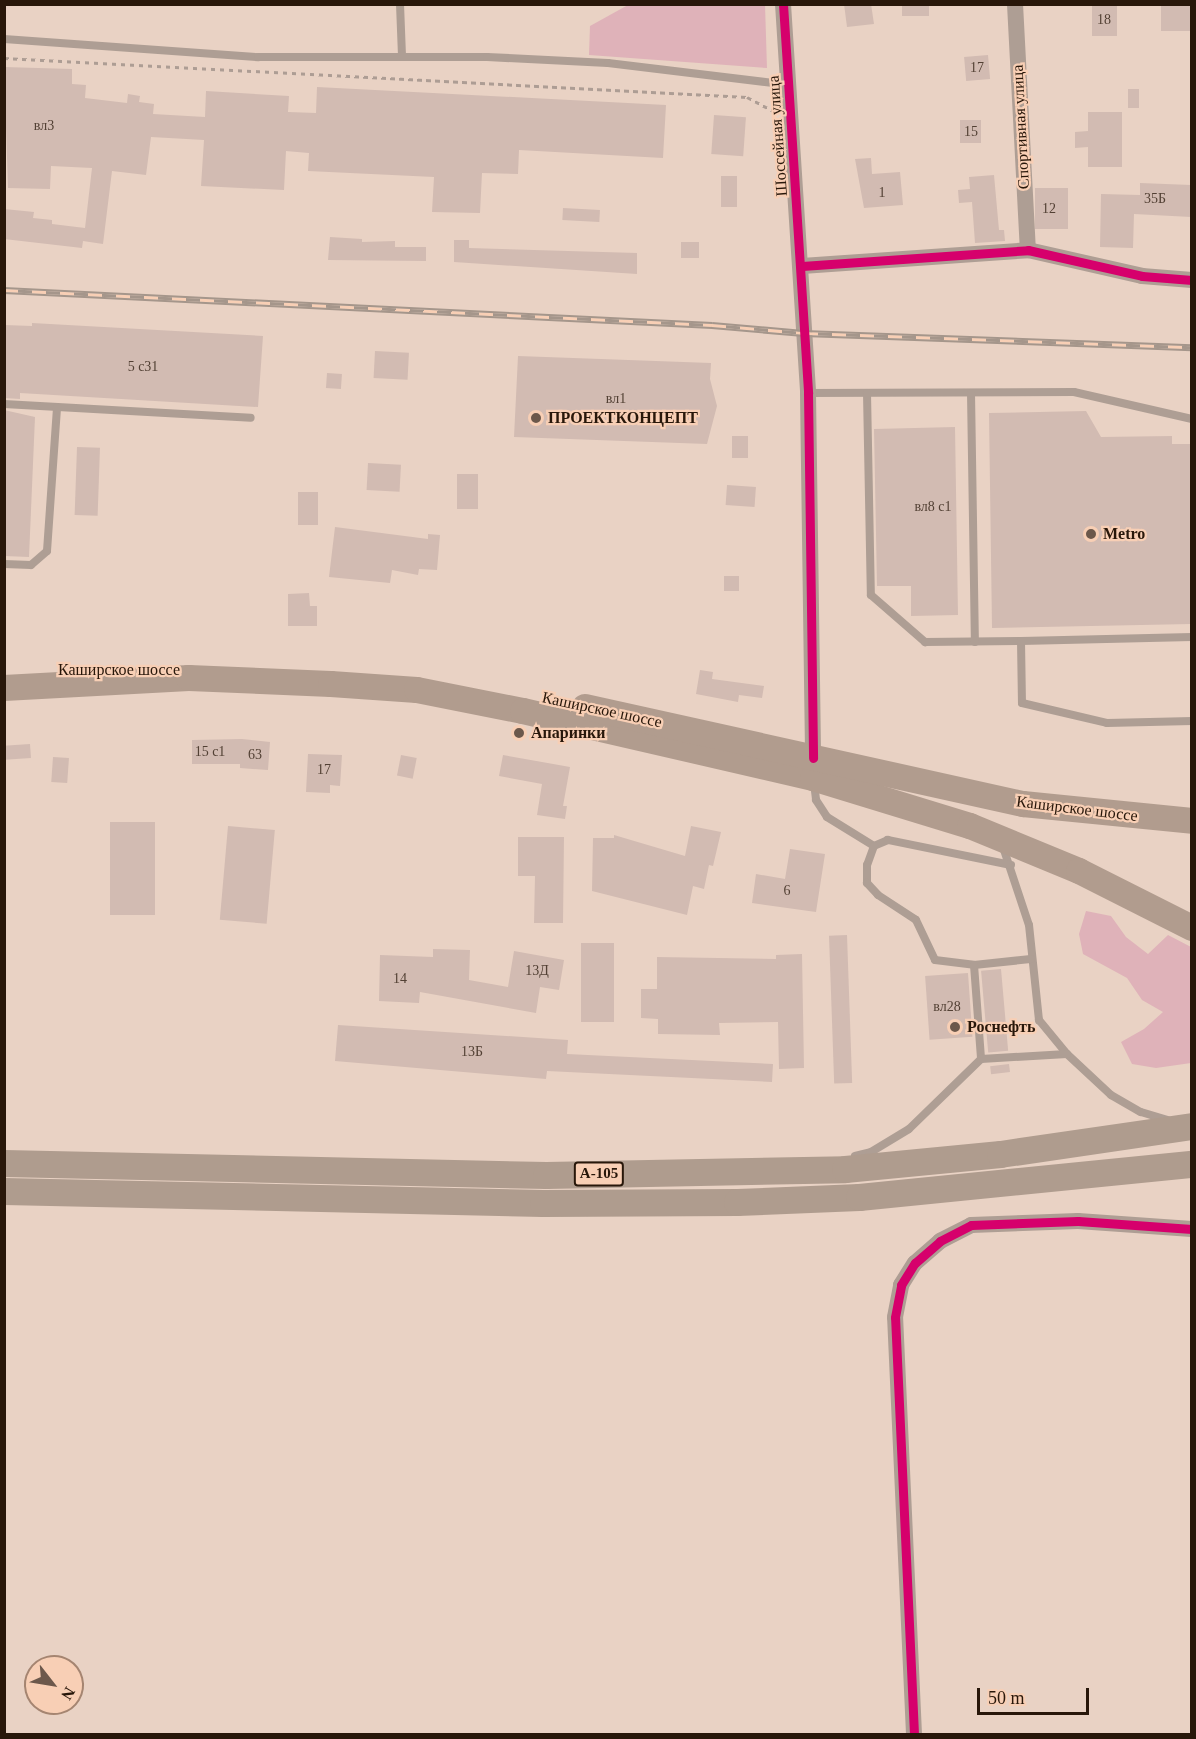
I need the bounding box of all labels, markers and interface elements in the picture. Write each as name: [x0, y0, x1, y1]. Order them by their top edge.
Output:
house number: 18: [1097, 12, 1111, 28]
house number: 17: [970, 60, 984, 76]
street label: Спортивная улица: [1008, 64, 1034, 190]
street label: Шоссейная улица: [764, 75, 792, 197]
house number: вл3: [34, 118, 54, 134]
house number: 15: [964, 124, 978, 140]
house number: 1: [878, 185, 886, 201]
house number: 35Б: [1144, 191, 1166, 207]
house number: 12: [1042, 201, 1056, 217]
house number: 5 с31: [128, 359, 158, 375]
house number: вл1: [606, 391, 626, 407]
place label: ПРОЕКТКОНЦЕПТ: [548, 408, 698, 428]
marker: ПРОЕКТКОНЦЕПТ: [529, 411, 543, 425]
house number: вл8 с1: [914, 499, 952, 515]
place label: Metro: [1103, 524, 1145, 544]
marker: Metro: [1084, 527, 1098, 541]
street label: Каширское шоссе: [58, 660, 180, 680]
street label: Каширское шоссе: [540, 688, 664, 732]
place label: Апаринки: [531, 723, 606, 743]
marker: Апаринки: [512, 726, 526, 740]
house number: 15 с1: [195, 744, 225, 760]
house number: 63: [248, 747, 262, 763]
house number: 17: [317, 762, 331, 778]
street label: Каширское шоссе: [1015, 792, 1139, 826]
house number: 6: [783, 883, 790, 899]
house number: 13Д: [525, 963, 549, 979]
house number: 14: [393, 971, 407, 987]
house number: вл28: [933, 999, 961, 1015]
place label: Роснефть: [967, 1017, 1035, 1037]
marker: Роснефть: [948, 1020, 962, 1034]
house number: 13Б: [461, 1044, 483, 1060]
road number: А-105: [574, 1162, 624, 1186]
north arrow: [24, 1655, 84, 1715]
scale bar: [980, 1676, 1092, 1714]
text: N: [58, 1684, 78, 1703]
text: 50 m: [988, 1688, 1025, 1708]

